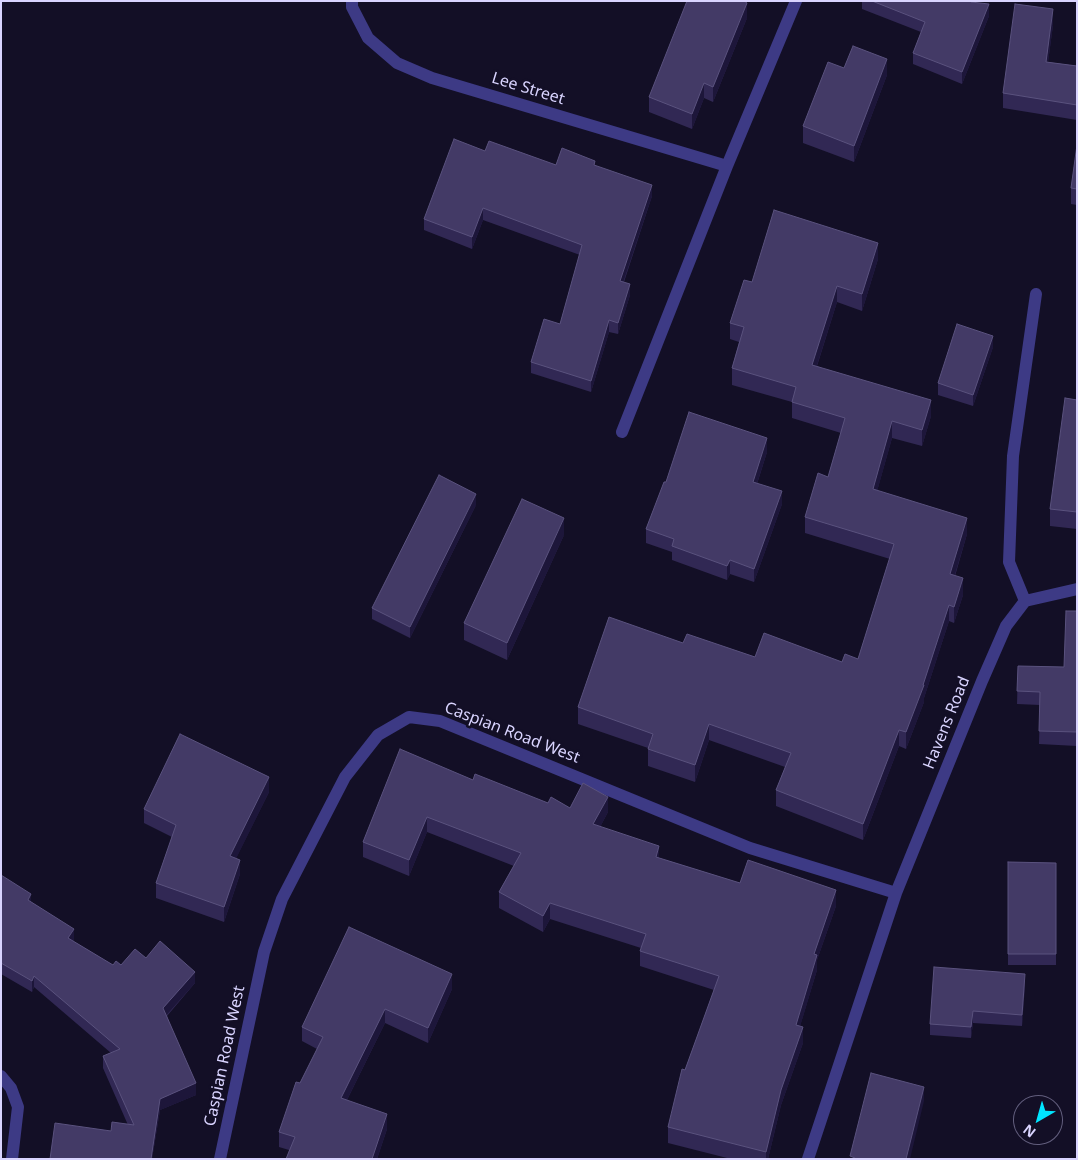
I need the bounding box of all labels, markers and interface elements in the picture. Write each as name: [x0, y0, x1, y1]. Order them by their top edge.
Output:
street label: Lee Street: [489, 69, 567, 109]
street label: Havens Road: [920, 674, 974, 772]
street label: Caspian Road West: [442, 698, 582, 768]
street label: Caspian Road West: [201, 984, 249, 1128]
north arrow: [1013, 1095, 1063, 1145]
text: N: [1019, 1120, 1039, 1142]

